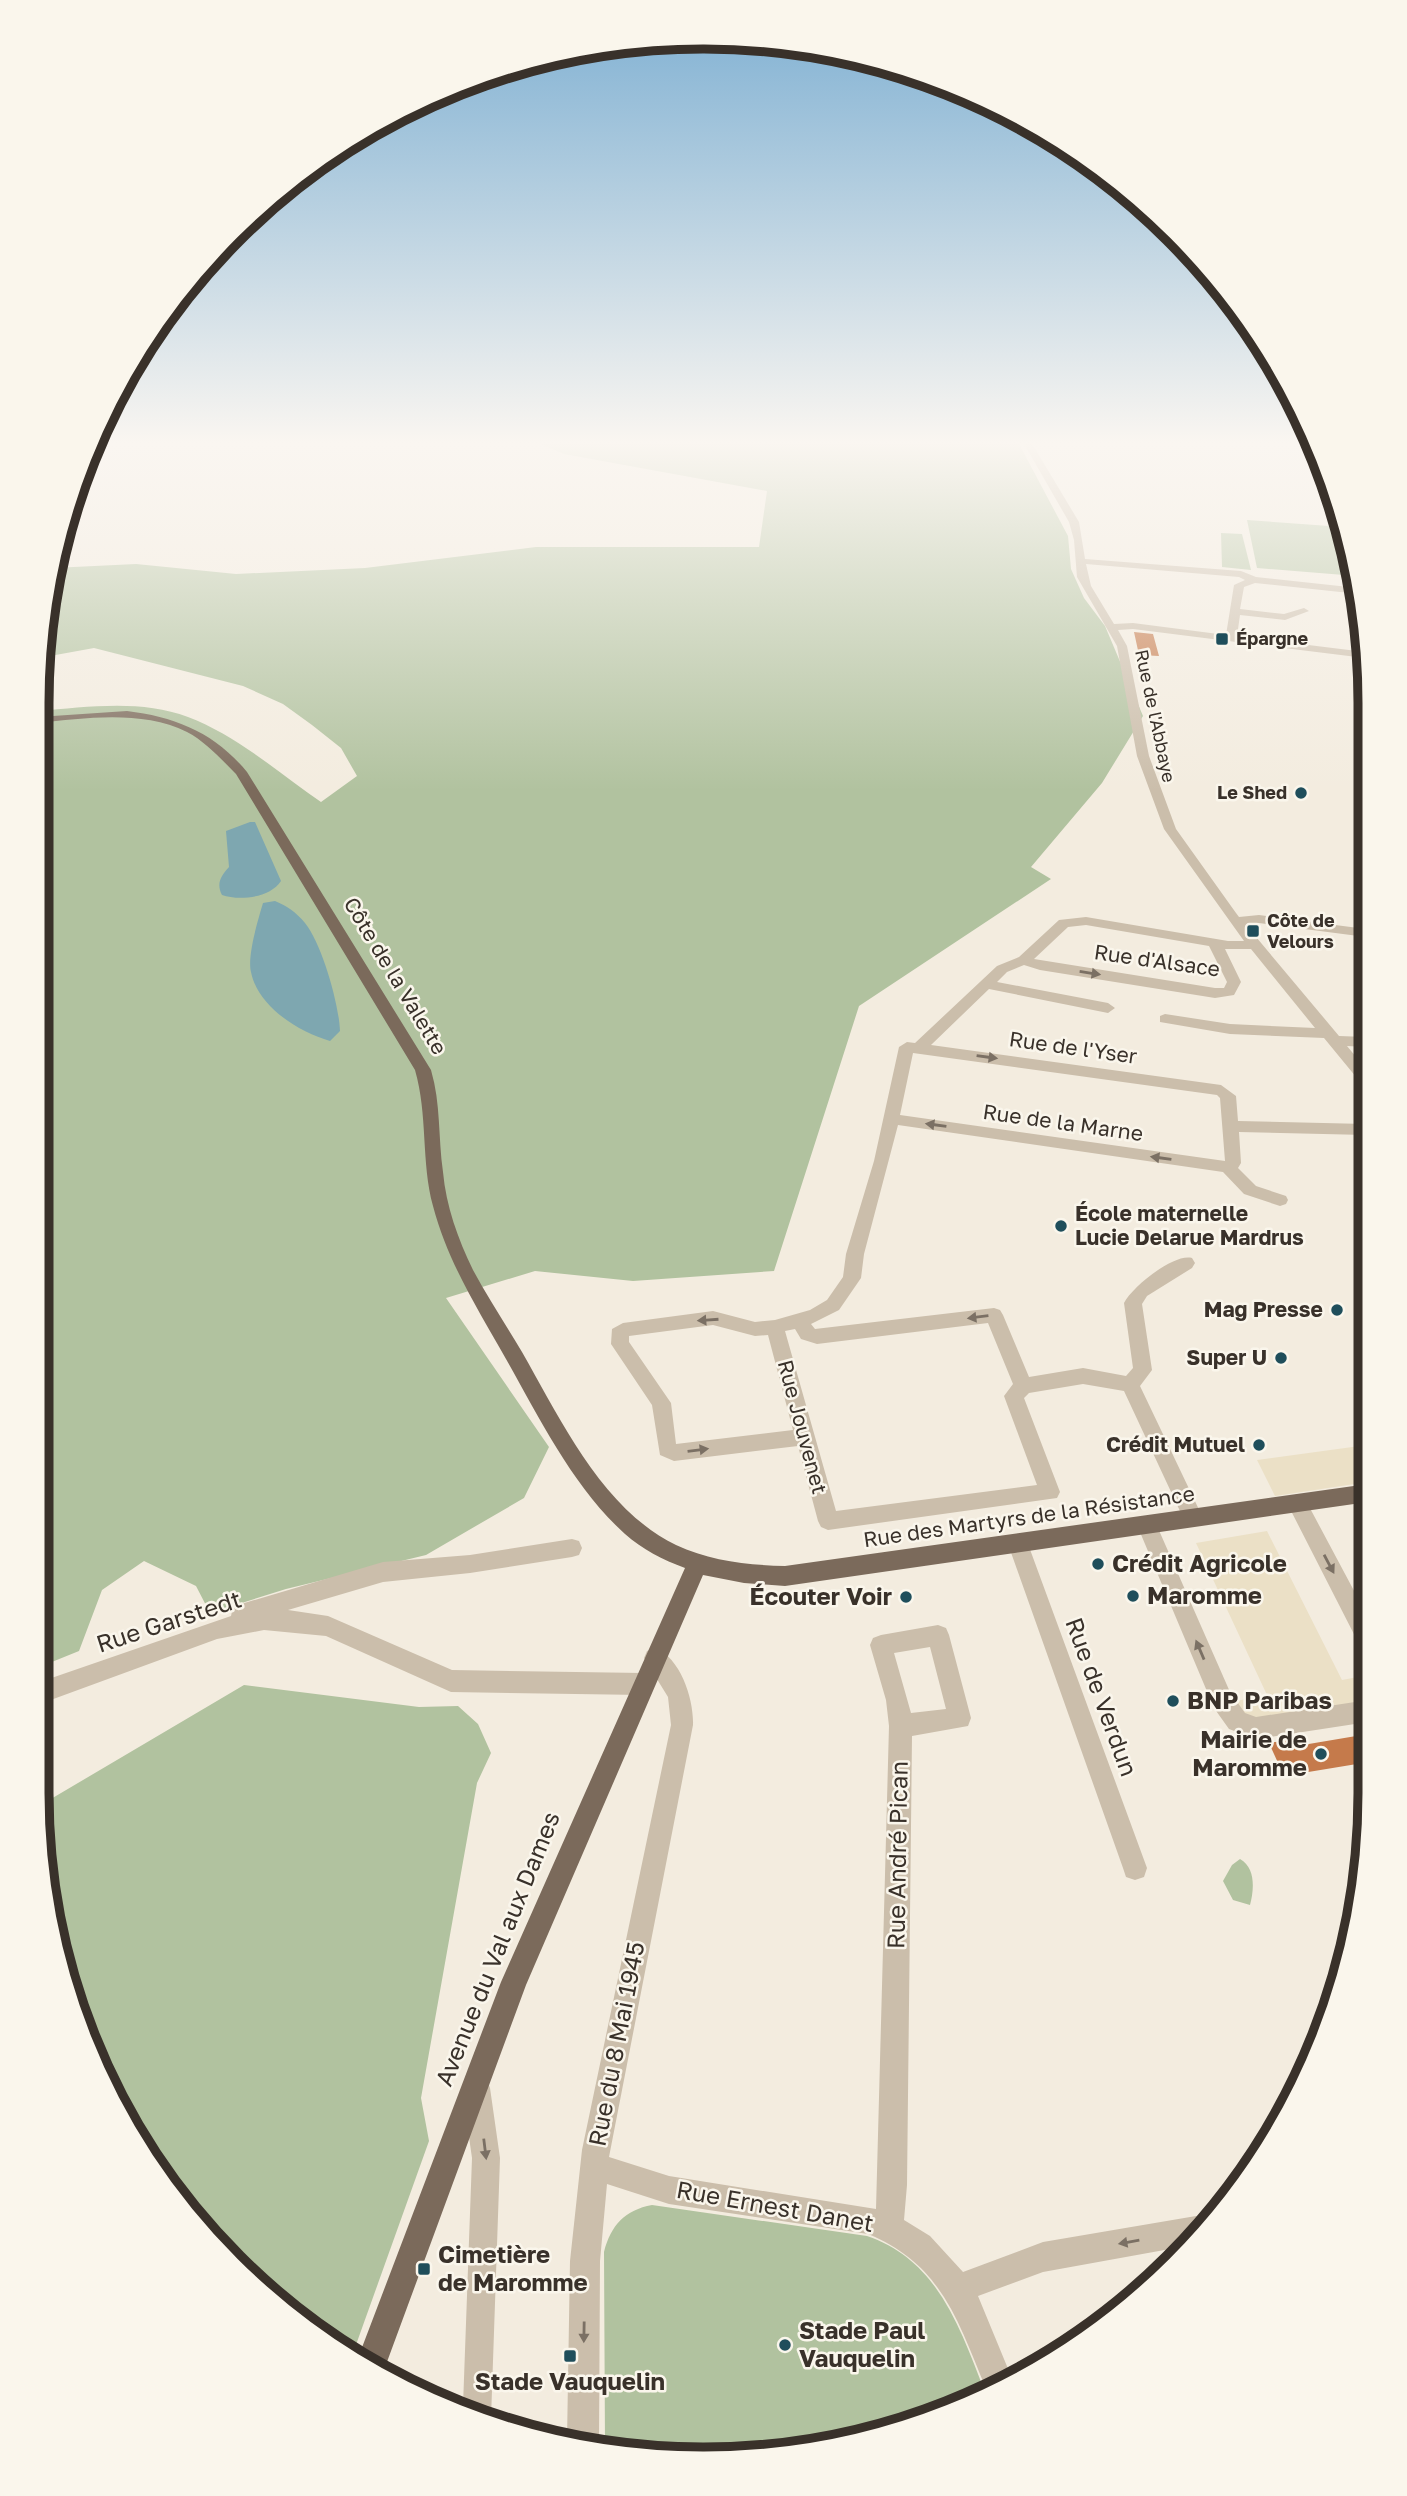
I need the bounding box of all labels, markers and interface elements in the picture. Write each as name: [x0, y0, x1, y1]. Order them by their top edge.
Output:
place label: Épargne: [1236, 627, 1308, 649]
marker: Épargne: [1214, 631, 1230, 647]
street label: Rue de l'Abbaye: [1131, 647, 1181, 784]
place label: Le Shed: [1217, 781, 1287, 803]
marker: Le Shed: [1293, 785, 1309, 801]
street label: Côte de la Valette: [339, 892, 453, 1059]
place label: Côte de Velours: [1267, 909, 1335, 952]
marker: Côte de Velours: [1245, 923, 1261, 939]
street label: Rue d'Alsace: [1093, 938, 1222, 982]
one-way arrow: [1079, 968, 1101, 979]
street label: Rue de l'Yser: [1007, 1025, 1139, 1069]
one-way arrow: [976, 1052, 998, 1063]
street label: Rue de la Marne: [981, 1098, 1145, 1146]
one-way arrow: [924, 1120, 946, 1131]
one-way arrow: [1150, 1152, 1172, 1163]
place label: École maternelle Lucie Delarue Mardrus: [1075, 1200, 1304, 1250]
marker: École maternelle Lucie Delarue Mardrus: [1053, 1218, 1069, 1234]
place label: Mag Presse: [1204, 1296, 1323, 1322]
marker: Mag Presse: [1329, 1302, 1345, 1318]
one-way arrow: [967, 1311, 989, 1322]
one-way arrow: [697, 1314, 719, 1325]
place label: Super U: [1186, 1344, 1267, 1370]
marker: Super U: [1273, 1350, 1289, 1366]
street label: Rue Jouvenet: [773, 1357, 833, 1497]
place label: Crédit Mutuel: [1106, 1431, 1245, 1457]
marker: Crédit Mutuel: [1251, 1437, 1267, 1453]
one-way arrow: [687, 1445, 709, 1456]
street label: Rue des Martyrs de la Résistance: [862, 1480, 1196, 1552]
place label: Crédit Agricole: [1112, 1548, 1287, 1577]
one-way arrow: [1323, 1554, 1335, 1574]
marker: Crédit Agricole: [1090, 1556, 1106, 1572]
place label: Maromme: [1147, 1580, 1262, 1609]
place label: Écouter Voir: [750, 1581, 892, 1610]
street label: Rue Garstedt: [92, 1583, 245, 1658]
marker: Maromme: [1125, 1588, 1141, 1604]
marker: Écouter Voir: [898, 1589, 914, 1605]
street label: Rue de Verdun: [1060, 1613, 1145, 1780]
one-way arrow: [1195, 1639, 1206, 1660]
place label: BNP Paribas: [1187, 1685, 1332, 1714]
marker: BNP Paribas: [1165, 1693, 1181, 1709]
place label: Mairie de Maromme: [1192, 1724, 1307, 1781]
marker: Mairie de Maromme: [1313, 1746, 1329, 1762]
street label: Rue André Pican: [880, 1760, 913, 1949]
street label: Avenue du Val aux Dames: [428, 1807, 565, 2090]
street label: Rue du 8 Mai 1945: [581, 1939, 650, 2148]
one-way arrow: [479, 2138, 490, 2160]
street label: Rue Ernest Danet: [674, 2174, 876, 2237]
one-way arrow: [1118, 2236, 1140, 2247]
place label: Cimetière de Maromme: [438, 2239, 588, 2296]
marker: Cimetière de Maromme: [416, 2261, 432, 2277]
place label: Stade Paul Vauquelin: [799, 2315, 925, 2372]
one-way arrow: [578, 2321, 590, 2343]
marker: Stade Paul Vauquelin: [777, 2337, 793, 2353]
marker: Stade Vauquelin: [562, 2348, 578, 2364]
place label: Stade Vauquelin: [475, 2366, 665, 2395]

